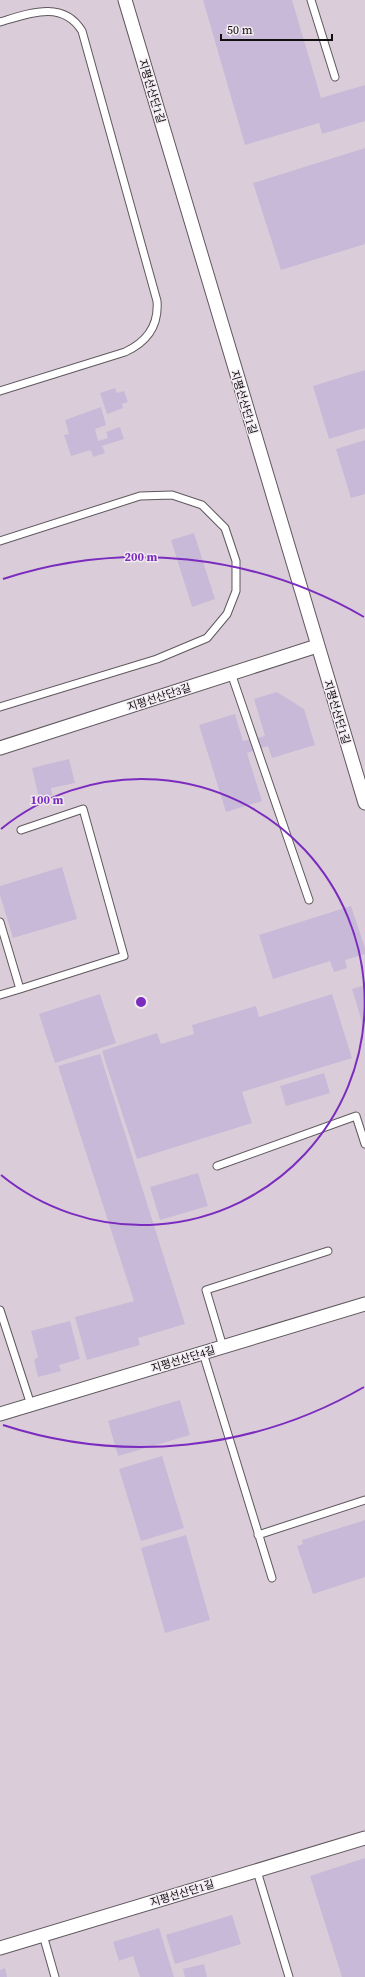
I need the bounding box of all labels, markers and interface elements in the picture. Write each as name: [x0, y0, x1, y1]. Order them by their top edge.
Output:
scale bar: [221, 16, 332, 42]
text: 50 m: [227, 22, 253, 38]
street label: 지평선산단1길: [135, 57, 168, 125]
street label: 지평선산단1길: [227, 368, 260, 436]
text: 200 m: [125, 549, 158, 565]
street label: 지평선산단1길: [320, 678, 353, 746]
street label: 지평선산단3길: [125, 680, 193, 715]
text: 100 m: [31, 792, 64, 808]
centre of rings: [134, 995, 148, 1009]
street label: 지평선산단4길: [149, 1343, 217, 1376]
street label: 지평선산단1길: [148, 1877, 216, 1910]

